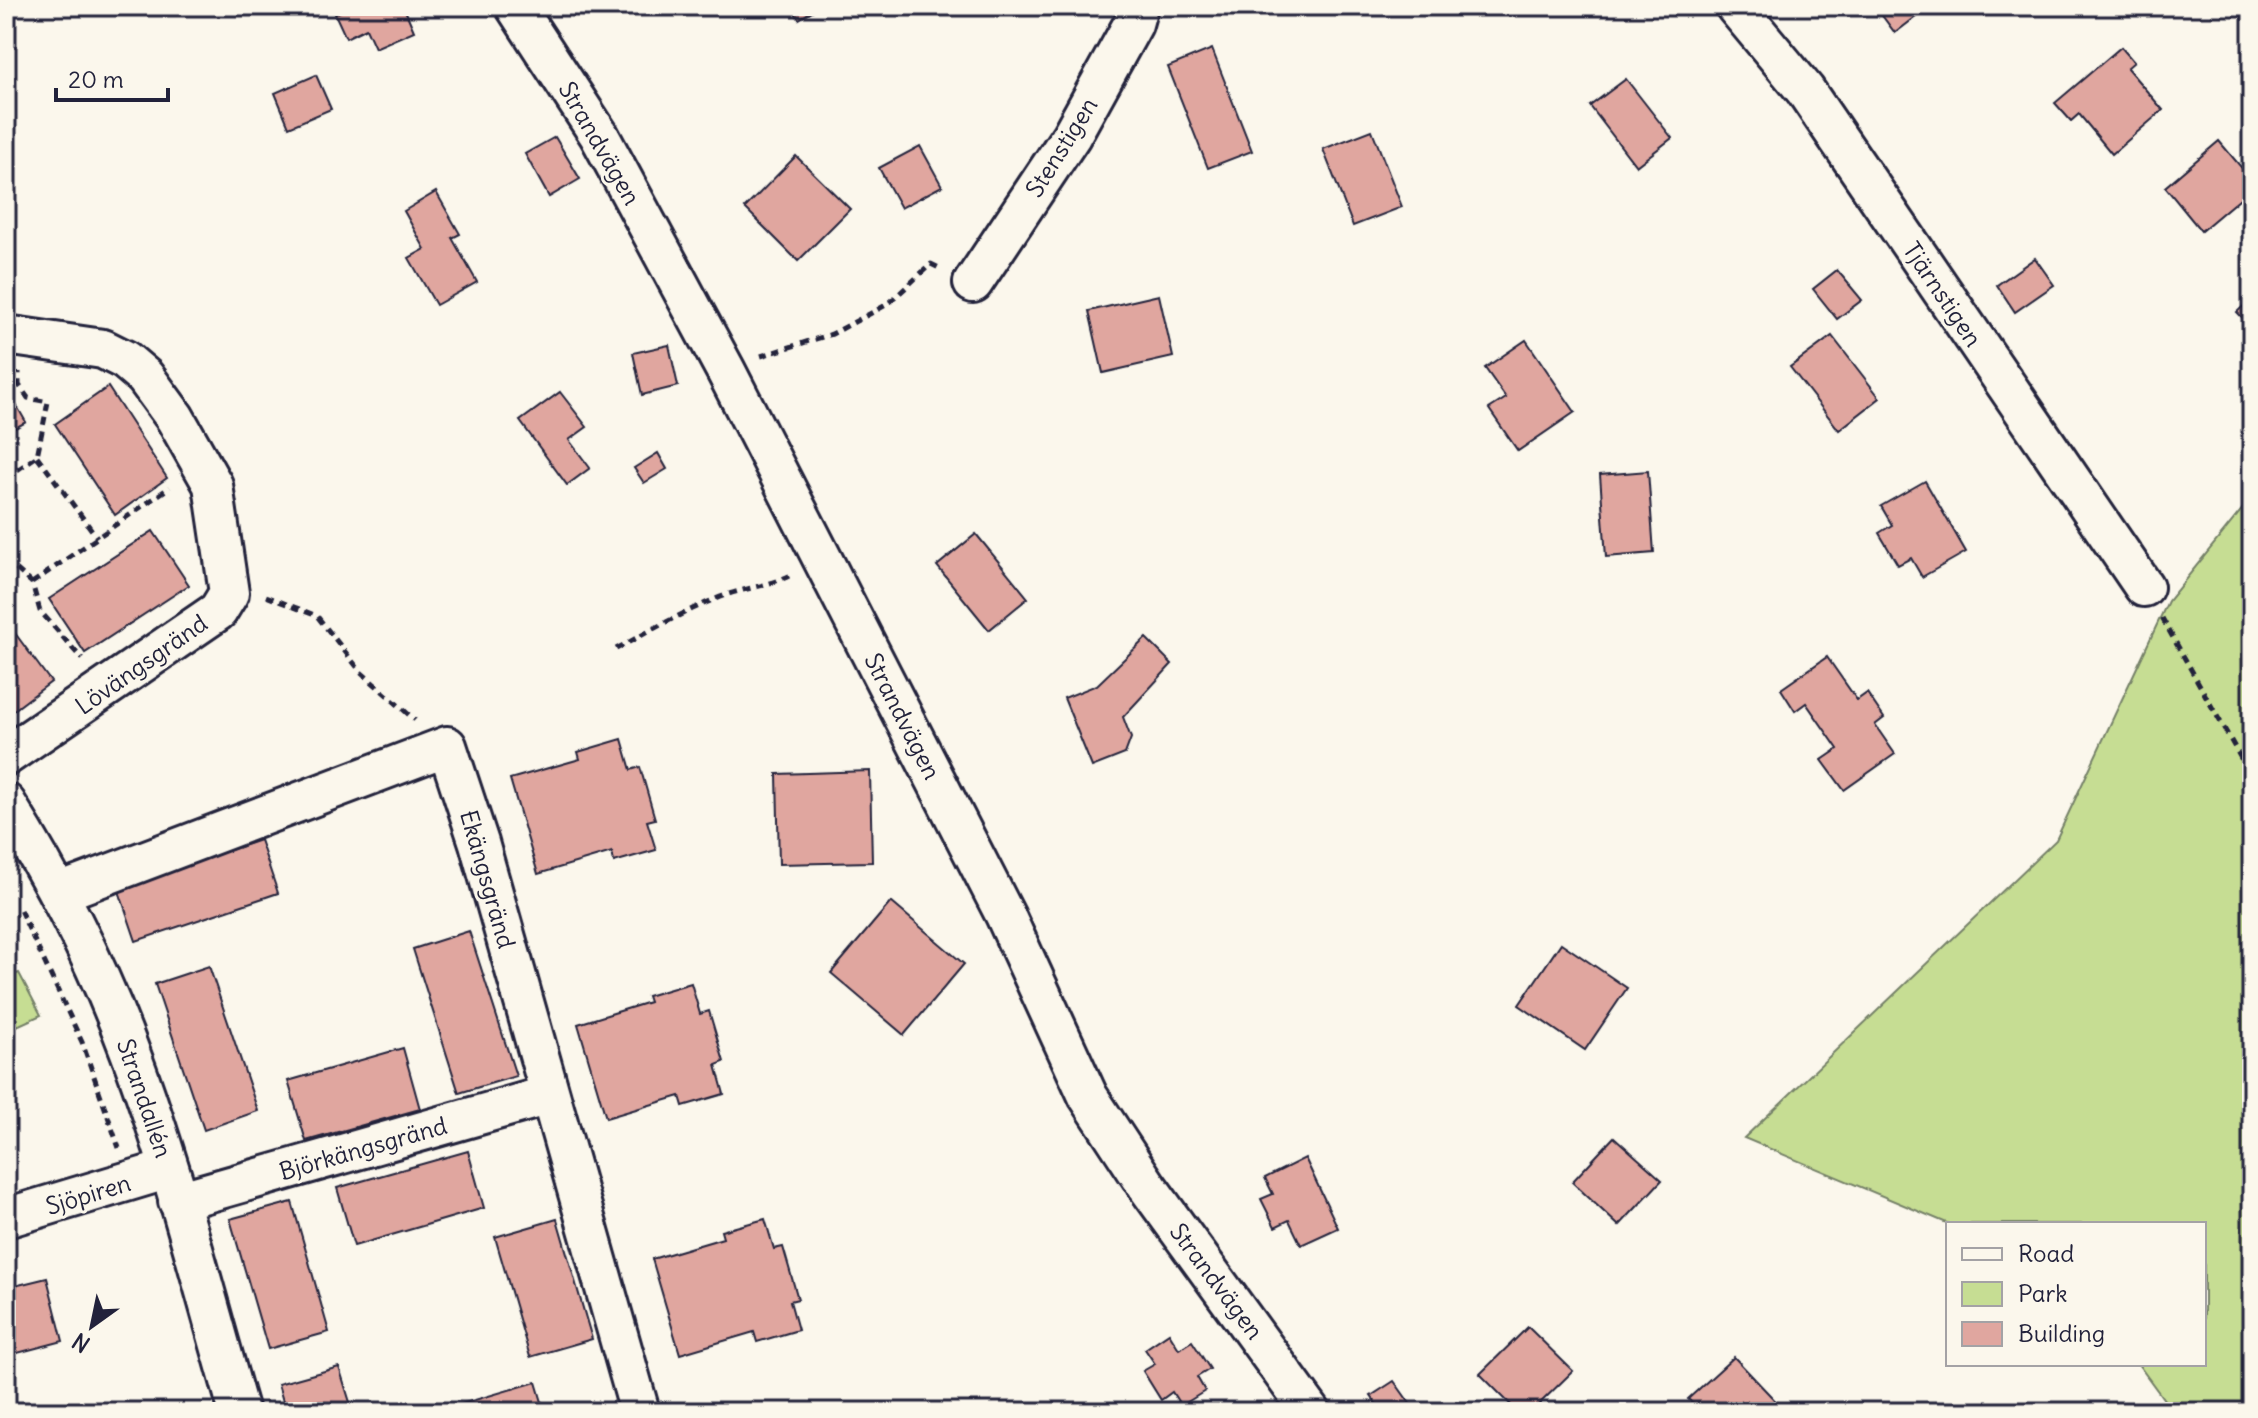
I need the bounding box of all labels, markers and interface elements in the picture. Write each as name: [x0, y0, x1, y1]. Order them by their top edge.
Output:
scale bar: [56, 52, 168, 102]
text: 20 m: [68, 64, 124, 94]
street label: Strandvägen: [553, 76, 647, 210]
street label: Stenstigen: [1019, 91, 1104, 203]
street label: Tjärnstigen: [1897, 236, 1989, 352]
street label: Lövängsgränd: [69, 607, 213, 721]
street label: Strandvägen: [858, 648, 948, 784]
street label: Ekängsgränd: [454, 806, 522, 952]
street label: Strandallén: [111, 1035, 179, 1161]
street label: Björkängsgränd: [276, 1110, 450, 1186]
street label: Sjöpiren: [42, 1167, 134, 1221]
street label: Strandvägen: [1164, 1217, 1270, 1345]
legend: [1946, 1222, 2206, 1366]
text: Road: [2018, 1238, 2074, 1268]
text: Park: [2018, 1278, 2068, 1308]
north arrow: [52, 1286, 132, 1366]
text: Building: [2018, 1318, 2105, 1348]
text: N: [67, 1327, 95, 1359]

